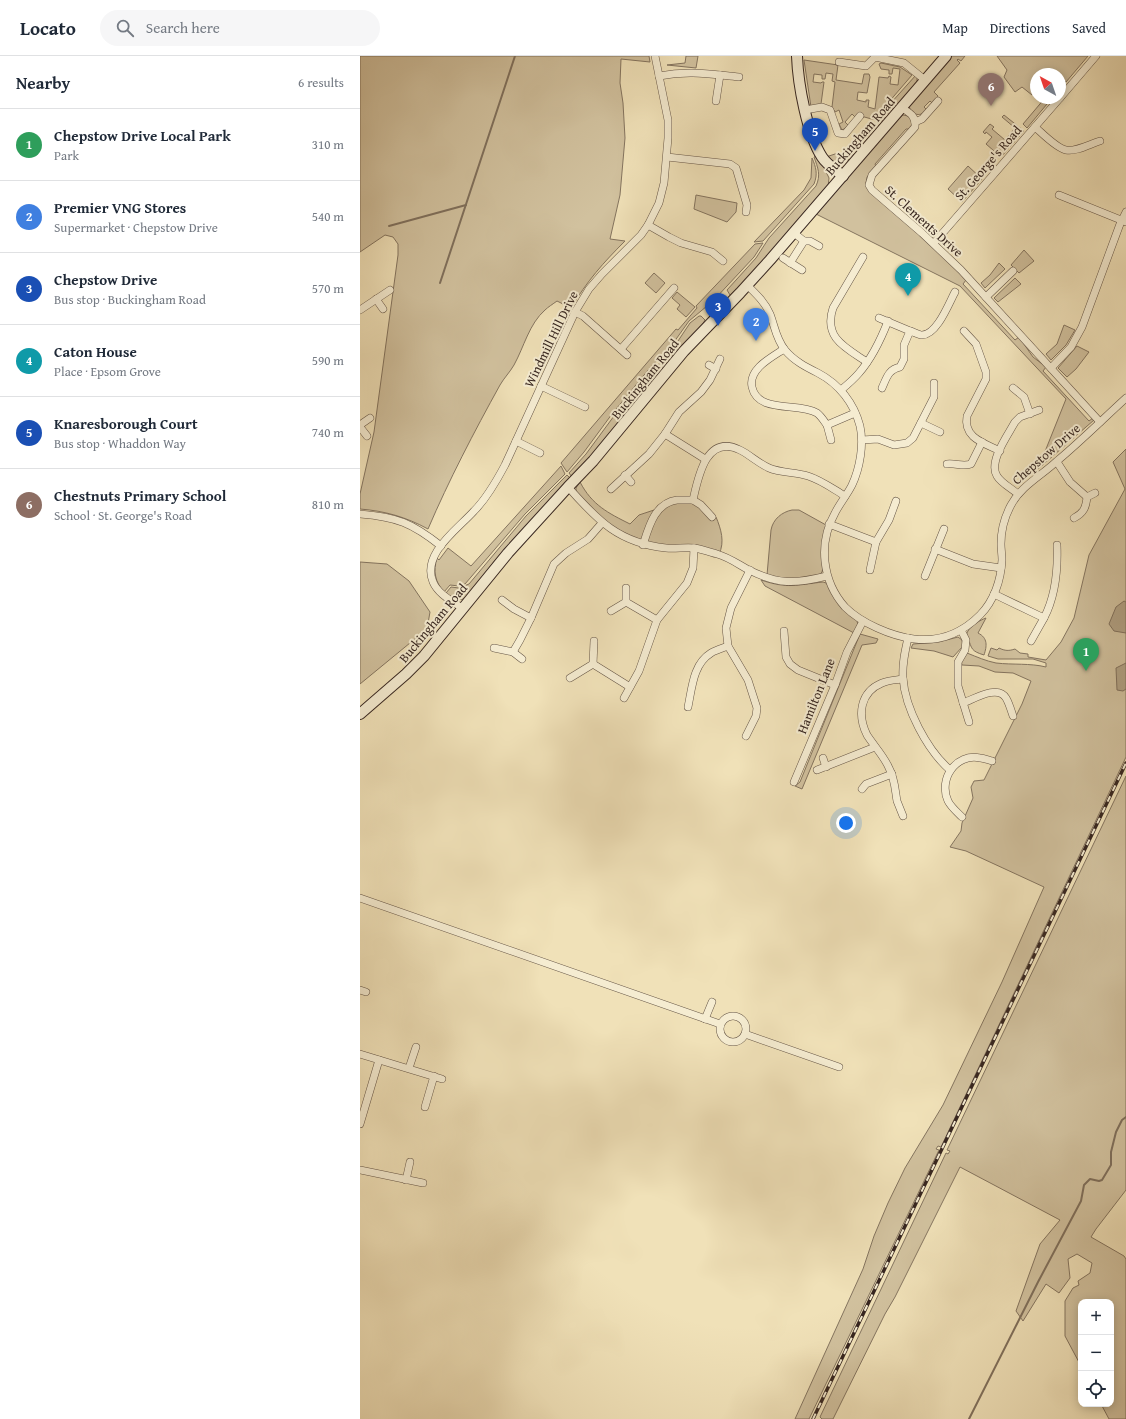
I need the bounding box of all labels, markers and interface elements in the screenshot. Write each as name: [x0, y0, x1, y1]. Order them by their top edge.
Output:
search box: [100, 10, 380, 46]
text: Locato: [20, 14, 76, 42]
icon: search: [114, 17, 136, 39]
text: Search here: [146, 17, 220, 38]
text: Map: [942, 18, 968, 38]
text: Directions: [990, 18, 1050, 38]
text: Saved: [1072, 18, 1106, 38]
north arrow: [1030, 68, 1066, 104]
text: Nearby: [16, 70, 70, 95]
text: 6 results: [298, 73, 344, 92]
pin: 6: [978, 73, 1004, 106]
street label: Buckingham Road: [821, 93, 899, 179]
pin: 5: [802, 118, 828, 151]
street label: St. George's Road: [950, 121, 1026, 205]
text: Chepstow Drive Local Park: [54, 125, 231, 146]
text: 1: [26, 135, 32, 154]
text: 310 m: [312, 135, 344, 154]
text: Park: [54, 146, 79, 165]
street label: St. Clements Drive: [881, 181, 967, 261]
text: Premier VNG Stores: [54, 197, 186, 218]
text: 2: [26, 207, 32, 226]
text: 540 m: [312, 207, 344, 226]
text: Supermarket · Chepstow Drive: [54, 218, 218, 237]
pin: 4: [895, 263, 921, 296]
text: Chepstow Drive: [54, 269, 157, 290]
text: 3: [26, 279, 32, 298]
text: 570 m: [312, 279, 344, 298]
street label: Windmill Hill Drive: [519, 288, 583, 390]
text: Bus stop · Buckingham Road: [54, 290, 206, 309]
pin: 3: [705, 293, 731, 326]
pin: 2: [743, 308, 769, 341]
street label: Buckingham Road: [607, 335, 683, 423]
text: Caton House: [54, 341, 137, 362]
text: 4: [26, 351, 32, 370]
text: 590 m: [312, 351, 344, 370]
text: Place · Epsom Grove: [54, 362, 161, 381]
text: Knaresborough Court: [54, 413, 198, 434]
street label: Chepstow Drive: [1008, 419, 1084, 489]
text: 5: [26, 423, 32, 442]
text: 740 m: [312, 423, 344, 442]
text: Bus stop · Whaddon Way: [54, 434, 186, 453]
text: Chestnuts Primary School: [54, 485, 226, 506]
text: 6: [26, 495, 32, 514]
text: 810 m: [312, 495, 344, 514]
text: School · St. George's Road: [54, 506, 192, 525]
street label: Buckingham Road: [394, 579, 472, 667]
pin: 1: [1073, 638, 1099, 671]
street label: Hamilton Lane: [792, 655, 840, 737]
your location: [836, 813, 856, 833]
map controls: [1078, 1299, 1114, 1407]
button: +: [1078, 1299, 1114, 1335]
button: −: [1078, 1335, 1114, 1371]
button: locate: [1078, 1371, 1114, 1407]

